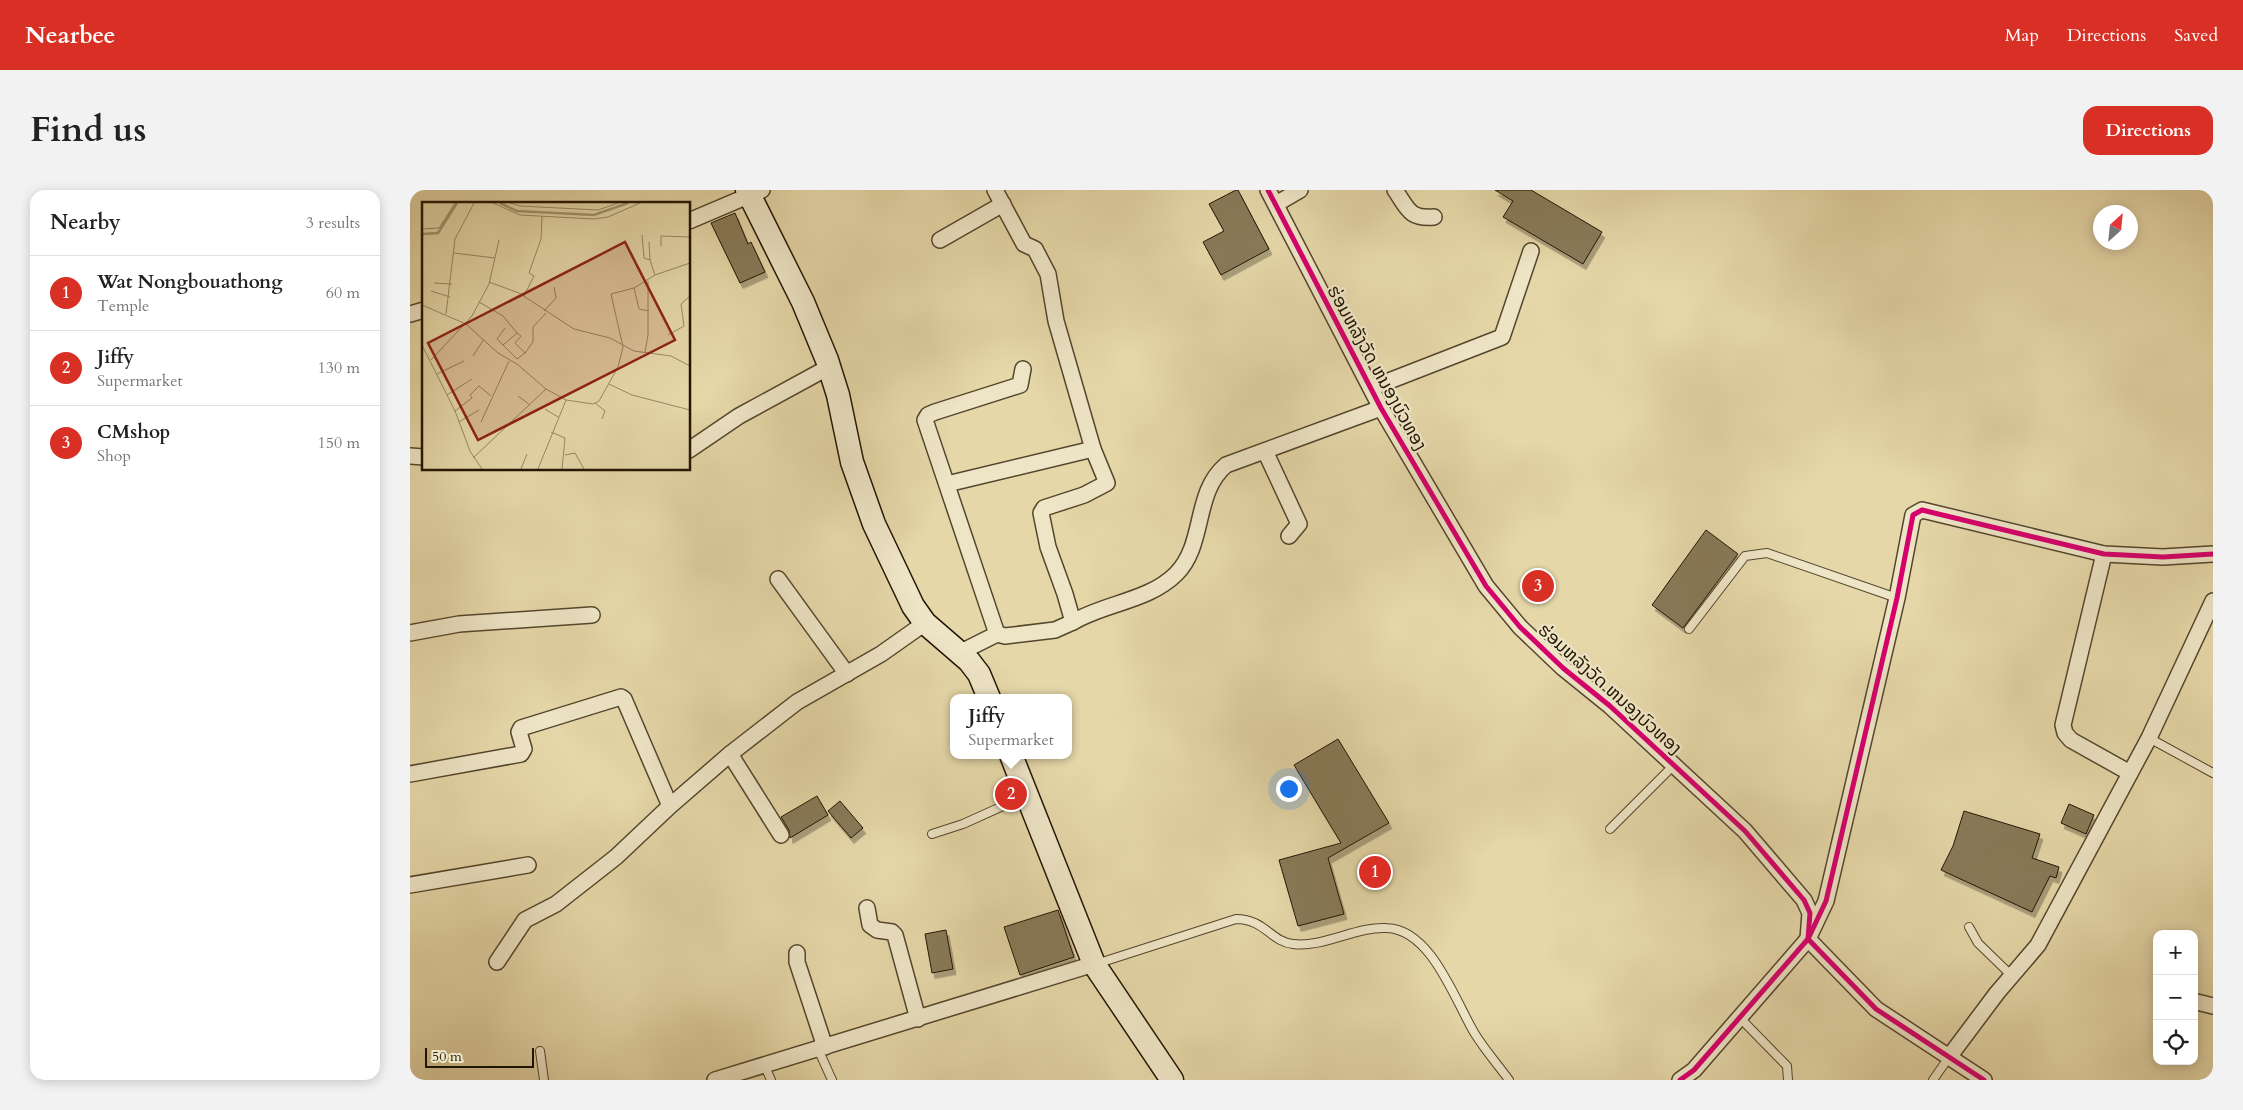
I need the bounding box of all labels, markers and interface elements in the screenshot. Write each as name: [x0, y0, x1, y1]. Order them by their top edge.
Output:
text: Nearbee: [25, 19, 115, 52]
text: Map: [2005, 23, 2039, 48]
text: Directions: [2067, 23, 2146, 48]
text: Saved: [2174, 23, 2218, 48]
text: Find us: [30, 106, 146, 154]
button: Directions: [2083, 106, 2213, 155]
inset map: [422, 202, 690, 470]
north arrow: [2093, 205, 2138, 250]
text: Nearby: [50, 208, 121, 237]
text: 3 results: [306, 212, 360, 234]
text: Wat Nongbouathong: [97, 269, 283, 295]
street label: ຮ່ອມຫລັງວັດ ຫນອງບົວທອງ: [1321, 281, 1432, 455]
text: 1: [62, 282, 70, 304]
text: 60 m: [326, 282, 360, 304]
text: Temple: [97, 295, 149, 317]
text: Jiffy: [97, 344, 134, 370]
text: 2: [62, 357, 70, 379]
text: 130 m: [318, 357, 360, 379]
text: Supermarket: [97, 370, 183, 392]
text: CMshop: [97, 419, 170, 445]
text: 3: [62, 432, 70, 454]
text: 150 m: [318, 432, 360, 454]
text: Shop: [97, 445, 131, 467]
pin: 3: [1522, 567, 1554, 605]
street label: ຮ່ອມຫລັງວັດ ຫນອງບົວທອງ: [1532, 618, 1687, 761]
popup: [950, 694, 1072, 759]
text: Jiffy: [968, 703, 1005, 729]
text: Supermarket: [968, 729, 1054, 751]
pin: 2: [995, 775, 1027, 813]
your location: [1276, 776, 1302, 802]
pin: 1: [1359, 853, 1391, 891]
map controls: [2153, 930, 2198, 1065]
button: +: [2153, 930, 2198, 975]
button: −: [2153, 975, 2198, 1020]
button: locate: [2153, 1020, 2198, 1065]
scale bar: [425, 1045, 534, 1068]
text: 50 m: [432, 1047, 462, 1066]

